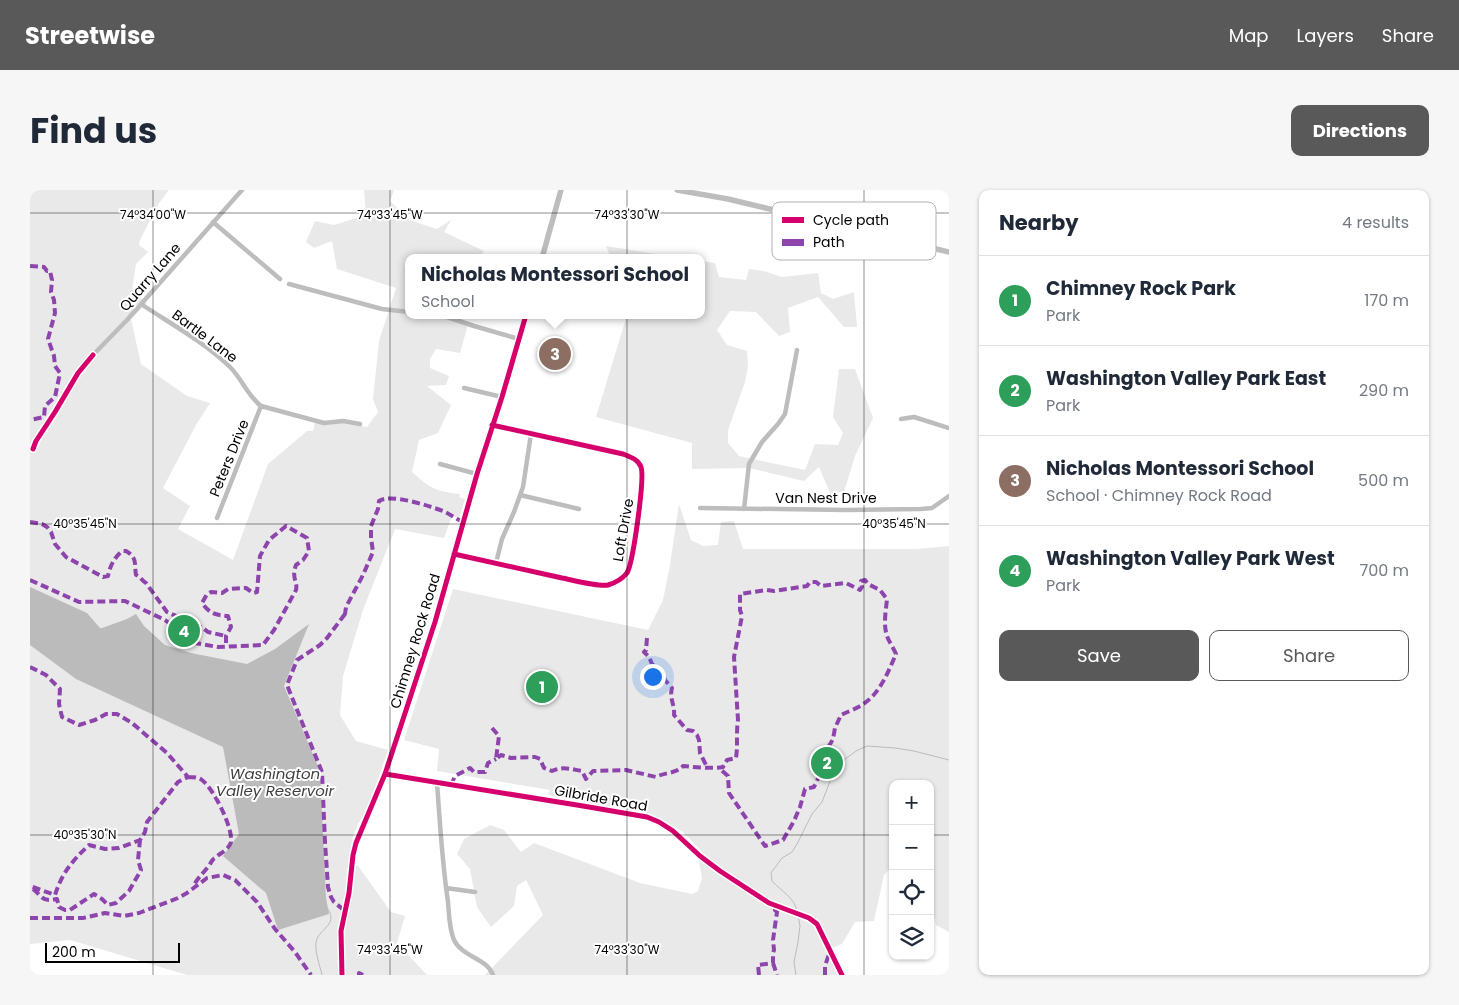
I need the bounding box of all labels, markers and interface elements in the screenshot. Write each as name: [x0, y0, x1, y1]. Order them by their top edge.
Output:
text: Streetwise: [25, 19, 155, 52]
text: Map: [1229, 23, 1269, 48]
text: Layers: [1297, 23, 1354, 48]
text: Share: [1382, 23, 1434, 48]
button: Directions: [1291, 105, 1429, 156]
text: Find us: [30, 106, 157, 155]
legend: [772, 202, 936, 260]
text: 74°34'00"W: [120, 206, 186, 223]
text: 74°33'45"W: [357, 206, 423, 223]
text: 74°33'30"W: [595, 206, 660, 223]
text: Nearby: [999, 208, 1079, 237]
text: Cycle path: [813, 210, 889, 230]
text: 4 results: [1342, 211, 1409, 234]
text: Path: [813, 232, 845, 252]
street label: Quarry Lane: [115, 238, 186, 316]
popup: [405, 254, 705, 319]
text: Nicholas Montessori School: [421, 261, 689, 288]
text: Chimney Rock Park: [1046, 275, 1236, 302]
text: 1: [1012, 289, 1018, 312]
text: 170 m: [1364, 289, 1409, 312]
text: School: [421, 290, 475, 313]
text: Park: [1046, 304, 1080, 327]
street label: Bartle Lane: [168, 305, 242, 367]
pin: 3: [539, 335, 571, 373]
text: Washington Valley Park East: [1046, 365, 1326, 392]
text: 2: [1010, 379, 1020, 402]
text: 290 m: [1359, 379, 1409, 402]
text: Park: [1046, 394, 1080, 417]
street label: Peters Drive: [204, 416, 254, 500]
text: Nicholas Montessori School: [1046, 455, 1314, 482]
text: 3: [1010, 469, 1020, 492]
text: 500 m: [1358, 469, 1409, 492]
text: School · Chimney Rock Road: [1046, 484, 1272, 507]
street label: Van Nest Drive: [775, 488, 877, 508]
street label: Loft Drive: [608, 497, 638, 563]
text: 40°35'45"N: [53, 515, 117, 532]
text: 40°35'45"N: [862, 515, 926, 532]
text: Washington Valley Park West: [1046, 545, 1335, 572]
text: 4: [1010, 559, 1020, 582]
text: 700 m: [1359, 559, 1409, 582]
street label: Chimney Rock Road: [385, 571, 445, 711]
text: Park: [1046, 574, 1080, 597]
pin: 4: [168, 612, 200, 650]
button: Save: [999, 630, 1199, 681]
button: Share: [1209, 630, 1409, 681]
your location: [640, 664, 666, 690]
pin: 1: [526, 668, 558, 706]
pin: 2: [811, 744, 843, 782]
water label: Washington Valley Reservoir: [216, 763, 335, 801]
street label: Gilbride Road: [553, 780, 649, 816]
map controls: [889, 780, 934, 960]
button: +: [889, 780, 934, 825]
button: −: [889, 825, 934, 870]
text: 40°35'30"N: [53, 826, 117, 843]
button: locate: [889, 870, 934, 915]
button: layers: [889, 915, 934, 960]
scale bar: [45, 940, 180, 963]
text: 74°33'45"W: [357, 941, 423, 958]
text: 74°33'30"W: [595, 941, 660, 958]
text: 200 m: [52, 942, 96, 962]

